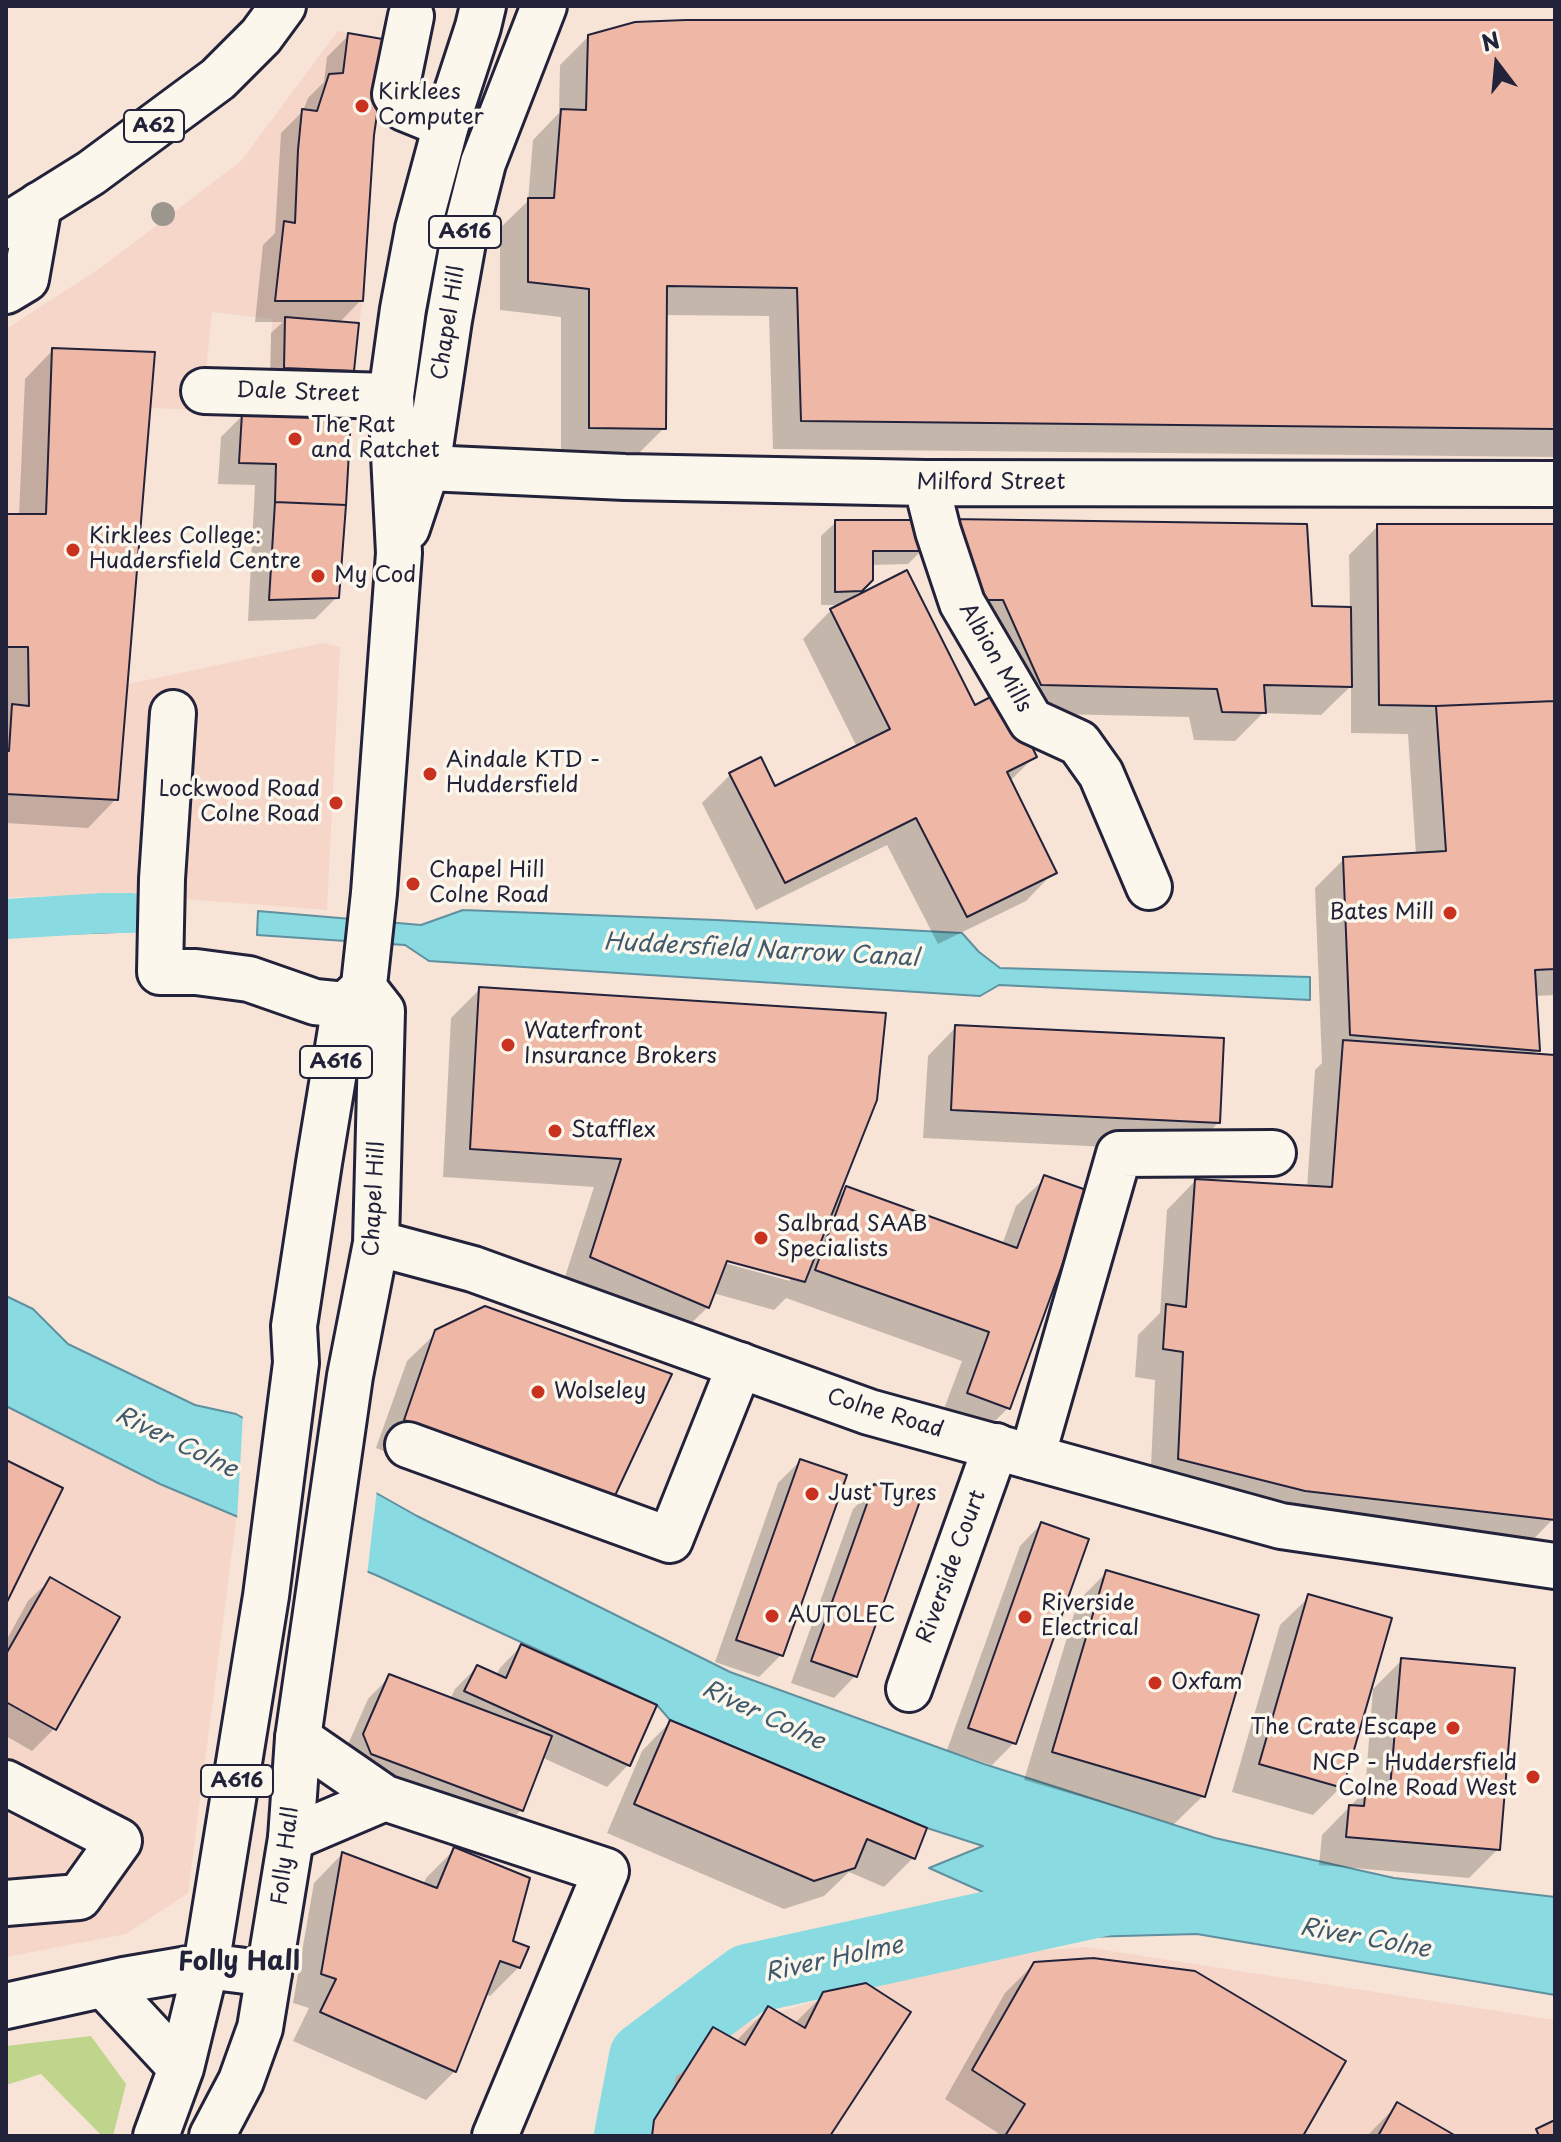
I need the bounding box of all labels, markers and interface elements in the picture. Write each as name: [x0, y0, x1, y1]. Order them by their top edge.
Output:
text: N: [1477, 22, 1503, 59]
north arrow: [1457, 24, 1537, 104]
place label: Kirklees Computer: [378, 80, 484, 132]
marker: Kirklees Computer: [353, 97, 371, 115]
road number: A62: [124, 110, 184, 142]
road number: A616: [429, 216, 501, 248]
street label: Chapel Hill: [427, 264, 471, 382]
street label: Dale Street: [236, 378, 360, 408]
place label: The Rat and Ratchet: [311, 413, 440, 464]
marker: The Rat and Ratchet: [286, 430, 304, 448]
street label: Milford Street: [916, 470, 1066, 496]
place label: Kirklees College: Huddersfield Centre: [89, 524, 301, 576]
marker: Kirklees College: Huddersfield Centre: [64, 541, 82, 559]
place label: My Cod: [334, 563, 416, 589]
marker: My Cod: [309, 567, 327, 585]
street label: Albion Mills: [953, 598, 1037, 718]
place label: Aindale KTD - Huddersfield: [446, 748, 600, 800]
marker: Aindale KTD - Huddersfield: [421, 765, 439, 783]
place label: Lockwood Road Colne Road: [158, 777, 320, 828]
marker: Lockwood Road Colne Road: [327, 794, 345, 812]
place label: Chapel Hill Colne Road: [429, 858, 549, 910]
marker: Chapel Hill Colne Road: [404, 875, 422, 893]
place label: Bates Mill: [1329, 900, 1434, 926]
marker: Bates Mill: [1441, 904, 1459, 922]
water label: Huddersfield Narrow Canal: [603, 928, 919, 974]
place label: Waterfront Insurance Brokers: [524, 1019, 717, 1070]
marker: Waterfront Insurance Brokers: [499, 1036, 517, 1054]
road number: A616: [300, 1046, 372, 1078]
place label: Stafflex: [571, 1118, 656, 1144]
marker: Stafflex: [546, 1122, 564, 1140]
street label: Chapel Hill: [359, 1141, 391, 1257]
place label: Salbrad SAAB Specialists: [777, 1212, 927, 1264]
marker: Salbrad SAAB Specialists: [752, 1229, 770, 1247]
place label: Wolseley: [554, 1379, 646, 1405]
marker: Wolseley: [529, 1383, 547, 1401]
street label: Colne Road: [824, 1384, 946, 1444]
water label: River Colne: [110, 1401, 242, 1485]
place label: Just Tyres: [828, 1481, 936, 1507]
marker: Just Tyres: [803, 1485, 821, 1503]
street label: Riverside Court: [912, 1487, 992, 1647]
place label: Riverside Electrical: [1041, 1591, 1139, 1642]
place label: AUTOLEC: [788, 1603, 896, 1629]
marker: AUTOLEC: [763, 1607, 781, 1625]
marker: Riverside Electrical: [1016, 1608, 1034, 1626]
place label: Oxfam: [1171, 1670, 1242, 1696]
marker: Oxfam: [1146, 1674, 1164, 1692]
water label: River Colne: [697, 1675, 829, 1757]
place label: The Crate Escape: [1250, 1715, 1437, 1741]
marker: The Crate Escape: [1444, 1719, 1462, 1737]
place label: NCP - Huddersfield Colne Road West: [1312, 1751, 1517, 1802]
road number: A616: [201, 1765, 273, 1797]
marker: NCP - Huddersfield Colne Road West: [1524, 1768, 1542, 1786]
street label: Folly Hall: [267, 1805, 305, 1907]
water label: River Colne: [1298, 1913, 1432, 1965]
water label: River Holme: [762, 1931, 906, 1989]
district label: Folly Hall: [178, 1947, 300, 1979]

